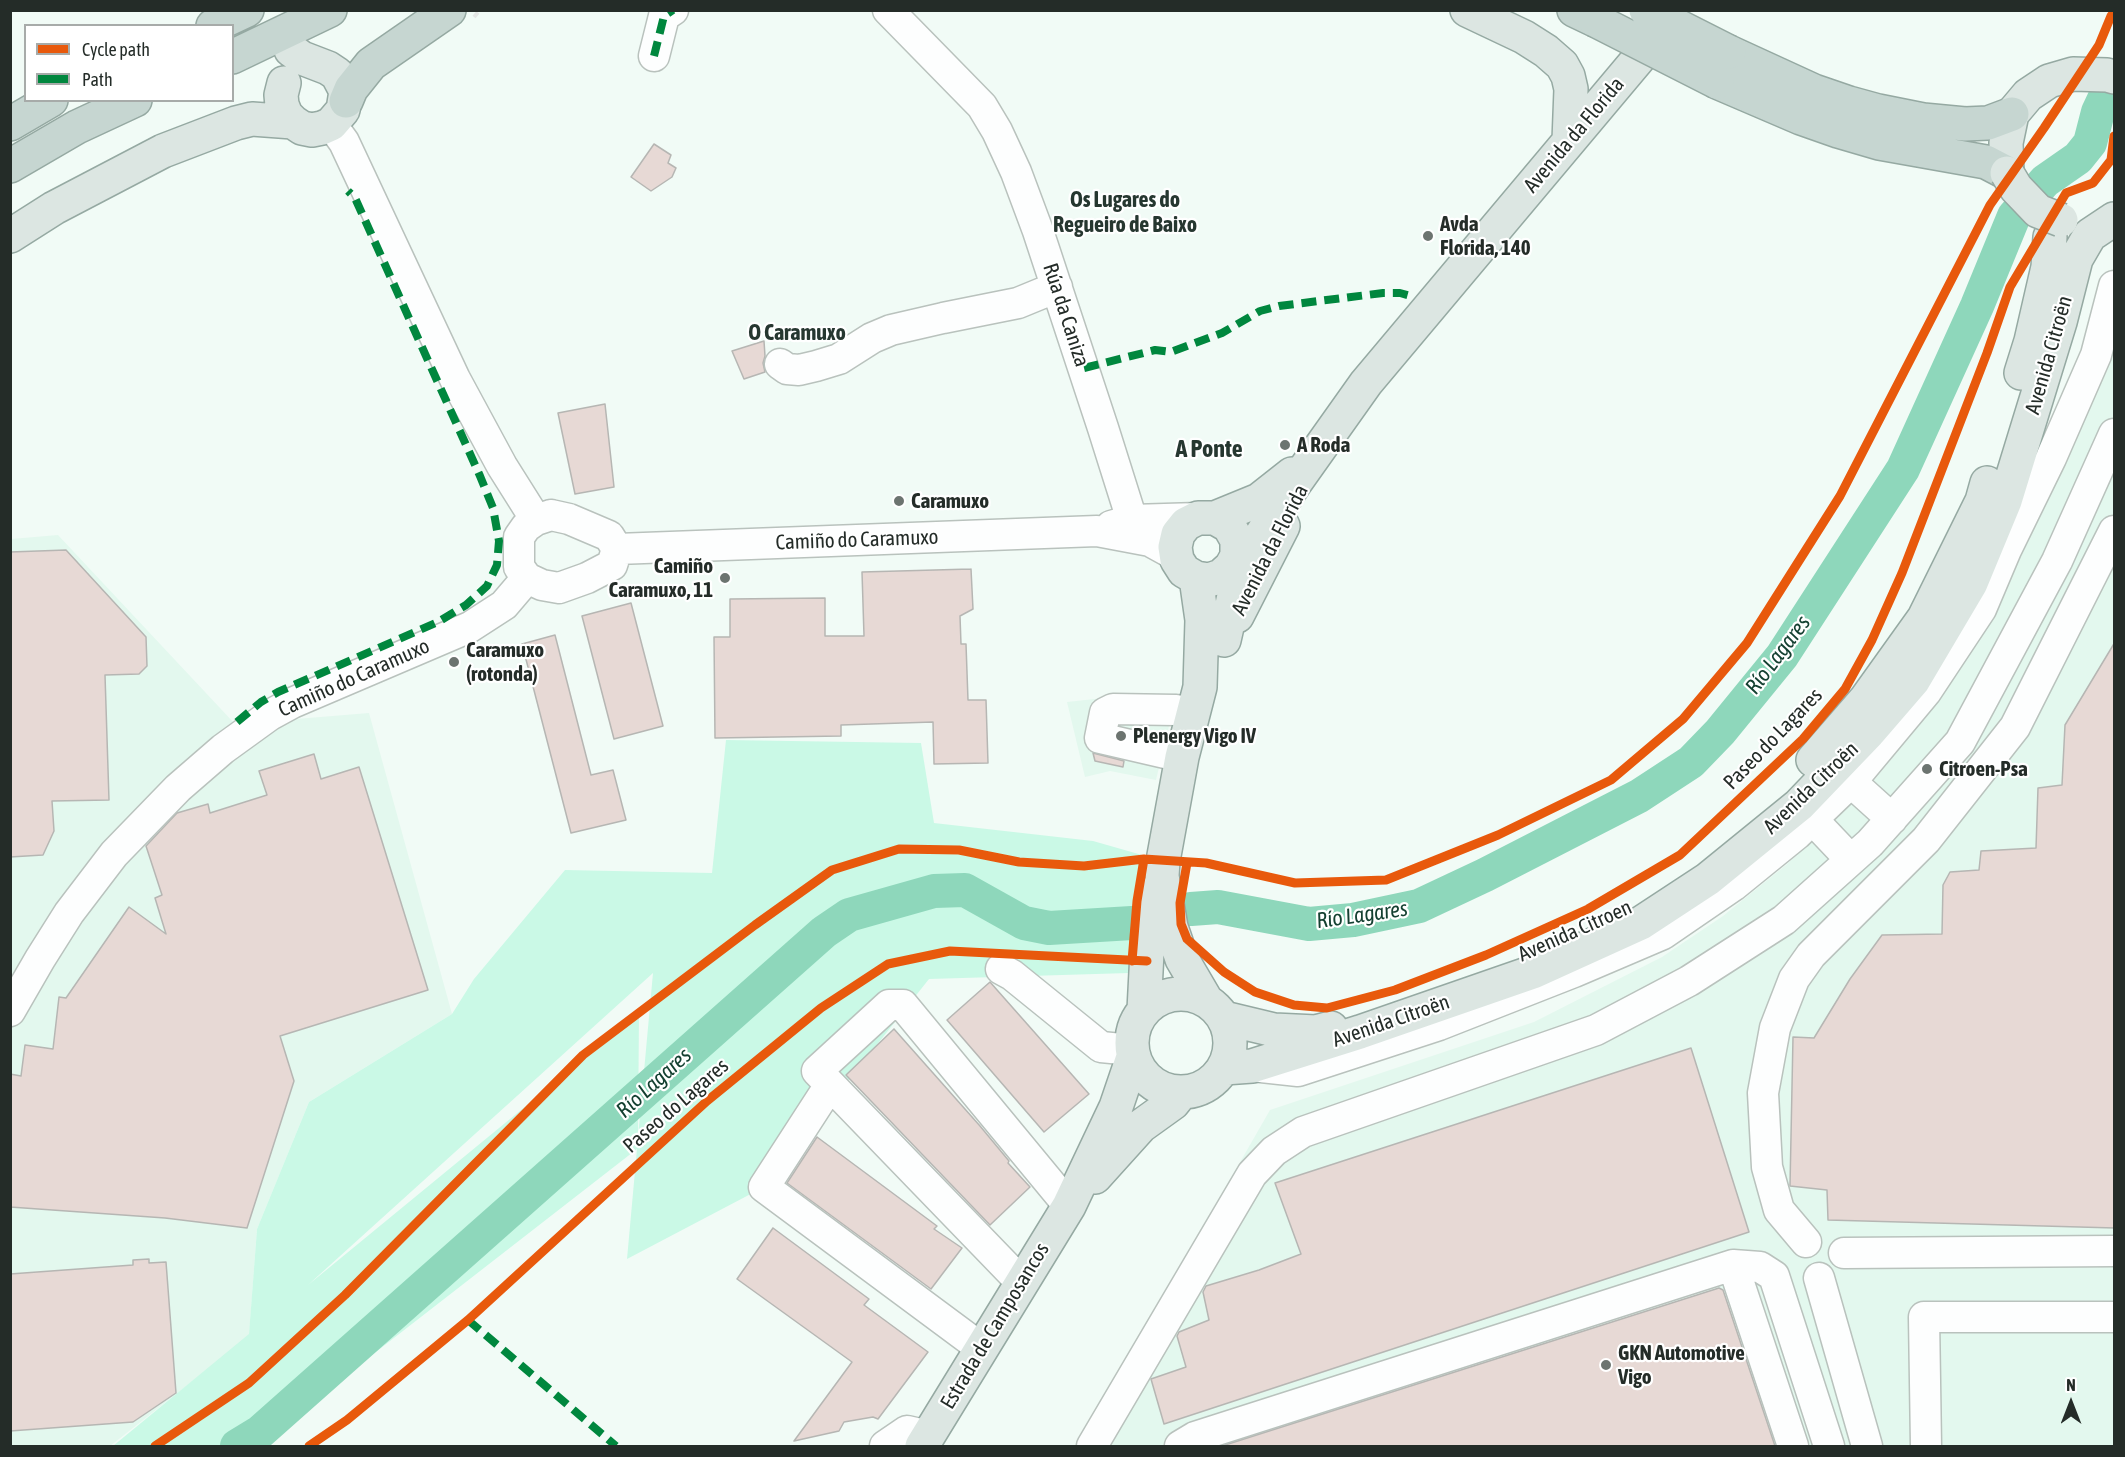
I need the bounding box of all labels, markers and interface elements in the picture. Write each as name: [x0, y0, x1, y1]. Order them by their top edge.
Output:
legend: [24, 24, 234, 102]
text: Cycle path: [82, 39, 150, 60]
text: Path: [82, 69, 113, 90]
street label: Avenida da Florida: [1518, 72, 1630, 198]
district label: Os Lugares do Regueiro de Baixo: [1053, 187, 1197, 238]
place label: Avda Florida, 140: [1440, 211, 1531, 261]
marker: Avda Florida, 140: [1421, 229, 1435, 243]
street label: Rúa da Caniza: [1037, 260, 1095, 370]
street label: Avenida Citroën: [2020, 293, 2078, 417]
district label: O Caramuxo: [748, 320, 846, 346]
place label: A Roda: [1297, 432, 1350, 458]
district label: A Ponte: [1175, 435, 1243, 463]
marker: A Roda: [1278, 438, 1292, 452]
street label: Avenida da Florida: [1226, 481, 1314, 619]
place label: Caramuxo: [911, 488, 989, 514]
marker: Caramuxo: [892, 494, 906, 508]
street label: Camiño do Caramuxo: [775, 525, 939, 555]
place label: Camiño Caramuxo, 11: [608, 553, 713, 603]
marker: Camiño Caramuxo, 11: [718, 571, 732, 585]
water label: Río Lagares: [1740, 610, 1816, 700]
street label: Camiño do Caramuxo: [274, 633, 434, 723]
place label: Caramuxo (rotonda): [466, 637, 544, 687]
marker: Caramuxo (rotonda): [447, 655, 461, 669]
street label: Paseo do Lagares: [1718, 683, 1828, 795]
place label: Plenergy Vigo IV: [1133, 723, 1256, 749]
marker: Plenergy Vigo IV: [1114, 729, 1128, 743]
street label: Avenida Citroën: [1758, 737, 1864, 839]
place label: Citroen-Psa: [1939, 756, 2028, 782]
marker: Citroen-Psa: [1920, 762, 1934, 776]
street label: Avenida Citroen: [1514, 895, 1636, 967]
water label: Río Lagares: [1315, 896, 1409, 934]
street label: Avenida Citroën: [1329, 989, 1453, 1053]
water label: Río Lagares: [611, 1042, 697, 1124]
street label: Paseo do Lagares: [618, 1053, 734, 1159]
street label: Estrada de Camposancos: [935, 1238, 1055, 1414]
place label: GKN Automotive Vigo: [1618, 1340, 1745, 1390]
marker: GKN Automotive Vigo: [1599, 1358, 1613, 1372]
north arrow: [2041, 1373, 2101, 1433]
text: N: [2066, 1376, 2076, 1394]

